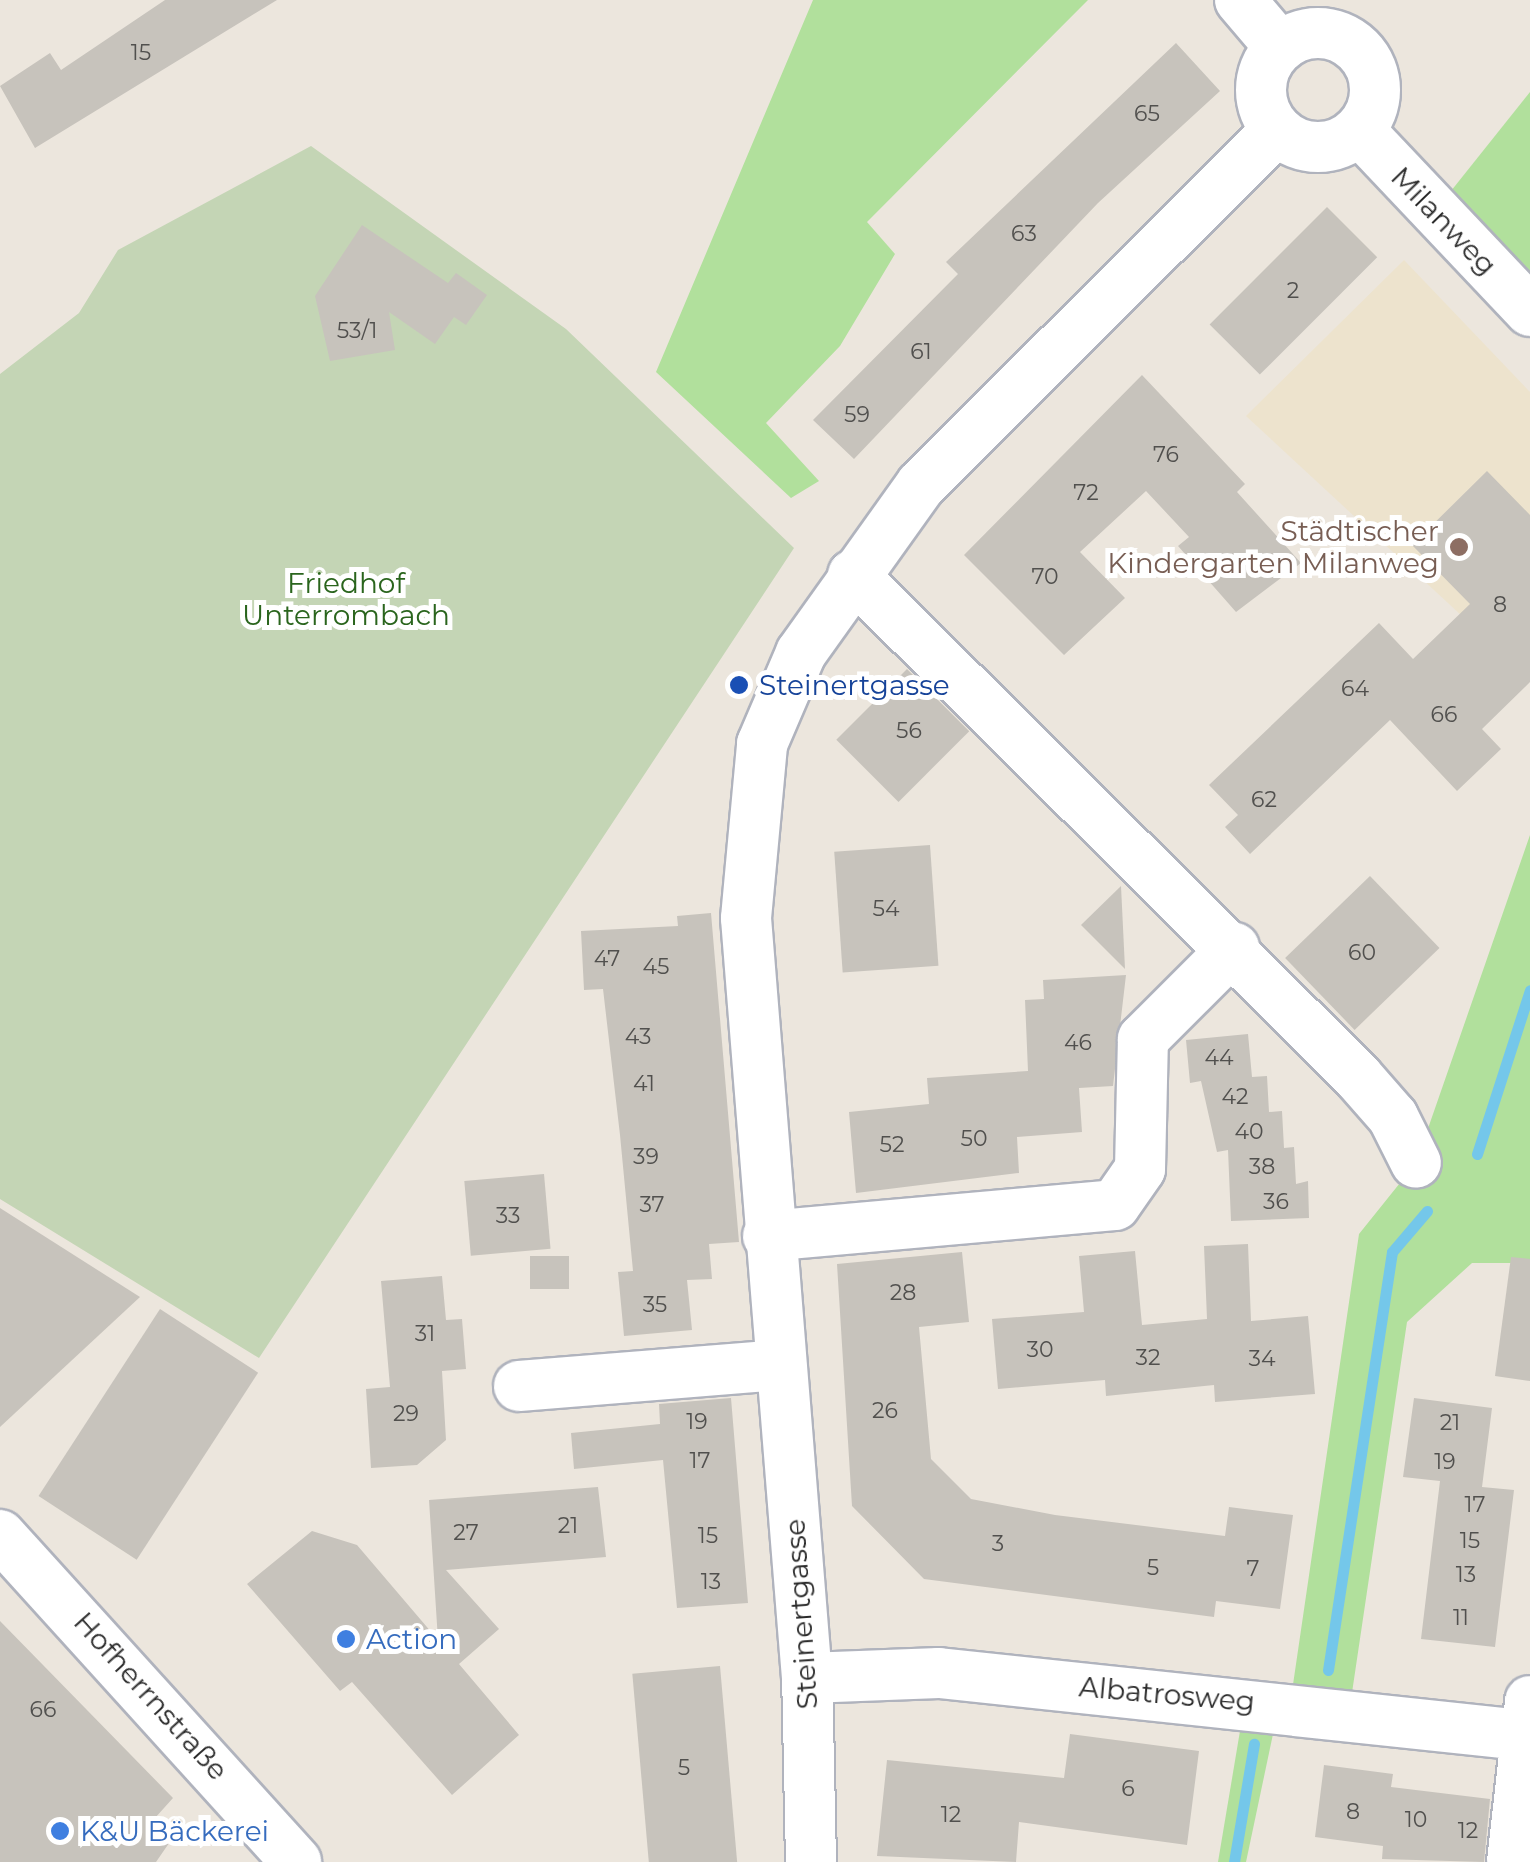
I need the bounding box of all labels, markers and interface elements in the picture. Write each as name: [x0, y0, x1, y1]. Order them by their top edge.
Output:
house number: 15: [131, 40, 151, 66]
house number: 65: [1134, 101, 1160, 127]
street label: Milanweg: [1384, 160, 1504, 282]
house number: 63: [1011, 221, 1037, 247]
house number: 2: [1287, 278, 1299, 304]
house number: 53/1: [337, 318, 377, 344]
house number: 61: [910, 339, 932, 365]
house number: 59: [844, 402, 870, 428]
house number: 76: [1153, 442, 1179, 468]
house number: 72: [1073, 480, 1099, 506]
place label: Städtischer Kindergarten Milanweg: [1107, 514, 1439, 580]
marker: Städtischer Kindergarten Milanweg: [1448, 536, 1470, 558]
house number: 70: [1031, 564, 1059, 590]
park label: Friedhof Unterrombach: [242, 566, 450, 632]
house number: 8: [1493, 592, 1507, 618]
place label: Steinertgasse: [759, 668, 950, 702]
marker: Steinertgasse: [728, 674, 750, 696]
house number: 64: [1341, 676, 1369, 702]
house number: 66: [1431, 702, 1457, 728]
house number: 56: [896, 718, 922, 744]
house number: 62: [1251, 787, 1277, 813]
house number: 54: [873, 896, 899, 922]
house number: 60: [1348, 940, 1376, 966]
house number: 47: [594, 946, 620, 972]
house number: 45: [643, 954, 669, 980]
house number: 43: [625, 1024, 651, 1050]
house number: 46: [1064, 1030, 1092, 1056]
house number: 44: [1204, 1045, 1234, 1071]
house number: 41: [633, 1071, 655, 1097]
house number: 42: [1222, 1084, 1248, 1110]
house number: 40: [1234, 1119, 1264, 1145]
house number: 50: [960, 1126, 988, 1152]
house number: 52: [880, 1132, 904, 1158]
house number: 39: [633, 1144, 659, 1170]
house number: 38: [1249, 1154, 1275, 1180]
house number: 36: [1263, 1189, 1289, 1215]
house number: 37: [639, 1192, 665, 1218]
house number: 33: [496, 1203, 520, 1229]
house number: 28: [890, 1280, 916, 1306]
house number: 35: [643, 1292, 667, 1318]
house number: 31: [415, 1321, 435, 1347]
house number: 30: [1027, 1337, 1053, 1363]
house number: 32: [1136, 1345, 1160, 1371]
house number: 34: [1249, 1346, 1275, 1372]
house number: 26: [872, 1398, 898, 1424]
house number: 29: [393, 1401, 419, 1427]
house number: 19: [686, 1409, 708, 1435]
house number: 21: [1440, 1410, 1460, 1436]
house number: 17: [690, 1448, 710, 1474]
house number: 19: [1434, 1449, 1456, 1475]
house number: 17: [1465, 1492, 1485, 1518]
house number: 21: [558, 1513, 578, 1539]
street label: Steinertgasse: [778, 1518, 824, 1710]
house number: 27: [453, 1520, 479, 1546]
house number: 15: [698, 1523, 718, 1549]
house number: 15: [1460, 1528, 1480, 1554]
house number: 3: [992, 1531, 1004, 1557]
house number: 5: [1147, 1555, 1159, 1581]
house number: 7: [1247, 1556, 1259, 1582]
house number: 13: [1456, 1562, 1476, 1588]
house number: 13: [701, 1569, 721, 1595]
street label: Hofherrnstraße: [67, 1605, 235, 1787]
house number: 11: [1453, 1605, 1469, 1631]
place label: Action: [366, 1622, 457, 1656]
marker: Action: [335, 1628, 357, 1650]
street label: Albatrosweg: [1078, 1670, 1256, 1718]
house number: 66: [30, 1697, 56, 1723]
house number: 5: [678, 1755, 690, 1781]
house number: 6: [1121, 1776, 1135, 1802]
house number: 8: [1346, 1799, 1360, 1825]
house number: 12: [941, 1802, 961, 1828]
house number: 10: [1405, 1807, 1427, 1833]
place label: K&U Bäckerei: [80, 1814, 269, 1848]
house number: 12: [1458, 1818, 1478, 1844]
marker: K&U Bäckerei: [49, 1820, 71, 1842]

